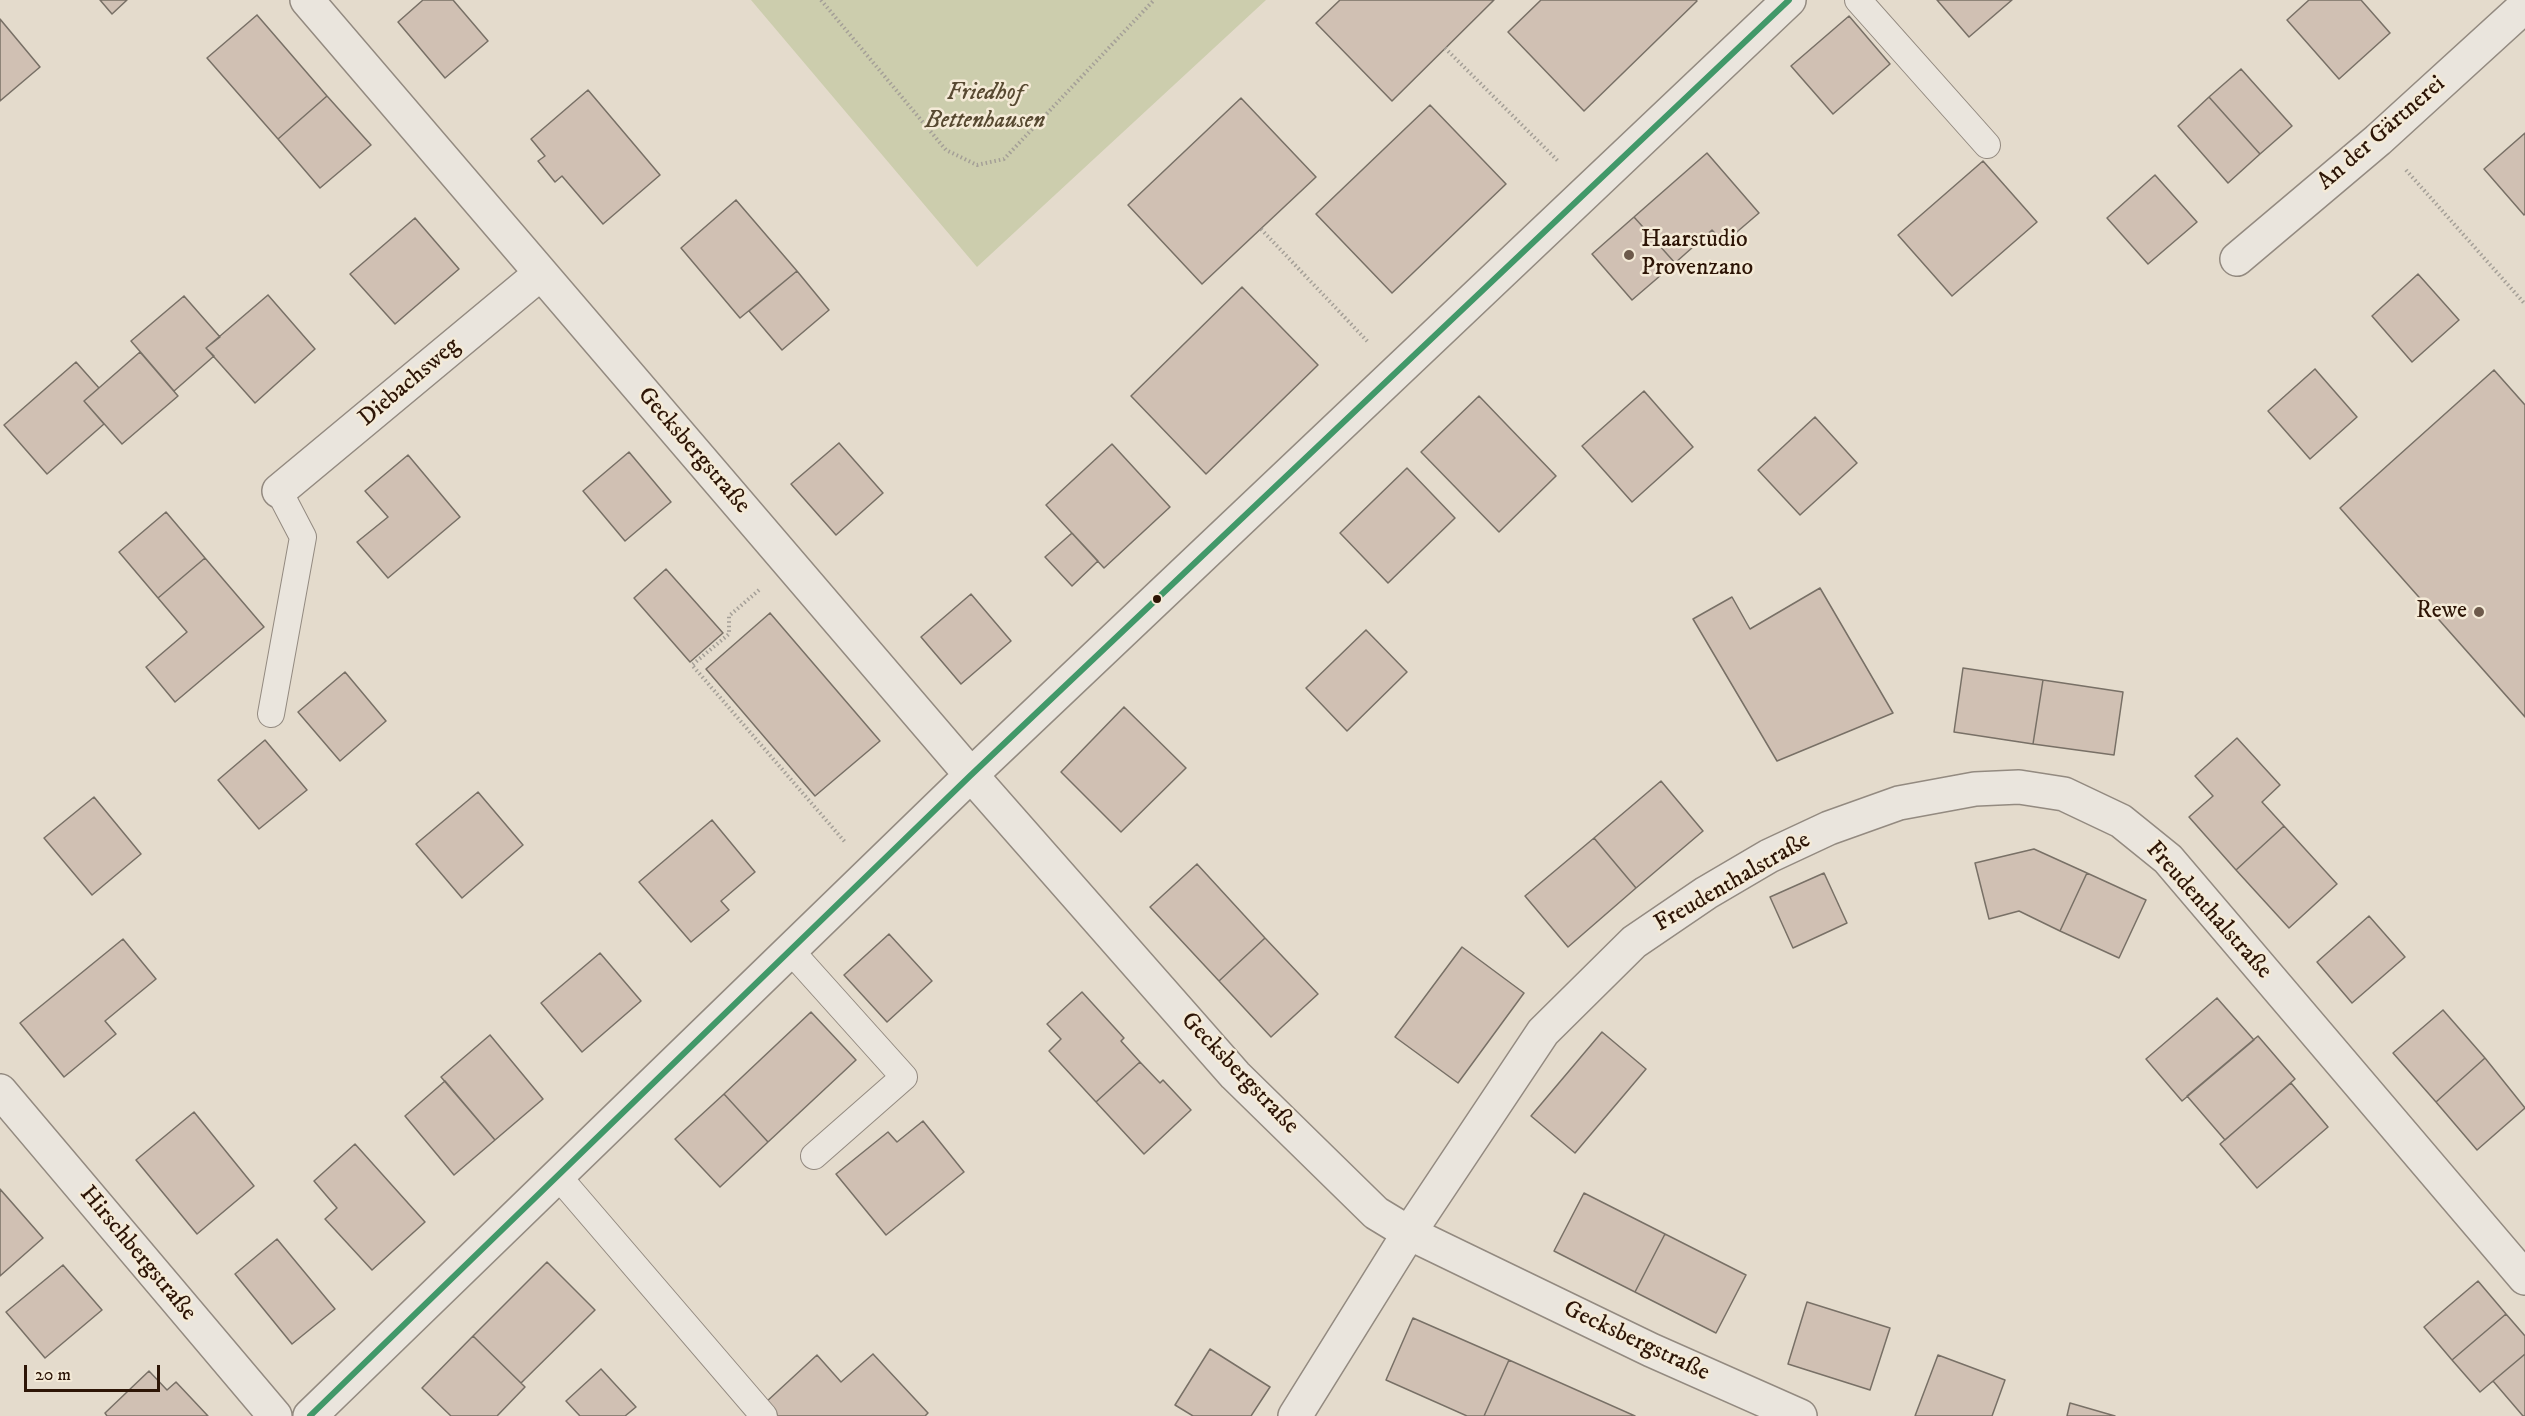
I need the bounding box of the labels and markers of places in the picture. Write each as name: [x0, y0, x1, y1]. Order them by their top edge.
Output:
place label: Haarstudio Provenzano: [1641, 227, 1753, 283]
marker: Haarstudio Provenzano: [1622, 248, 1636, 262]
unlabelled marker: [1151, 593, 1163, 605]
place label: Rewe: [2416, 598, 2467, 626]
marker: Rewe: [2472, 605, 2486, 619]

